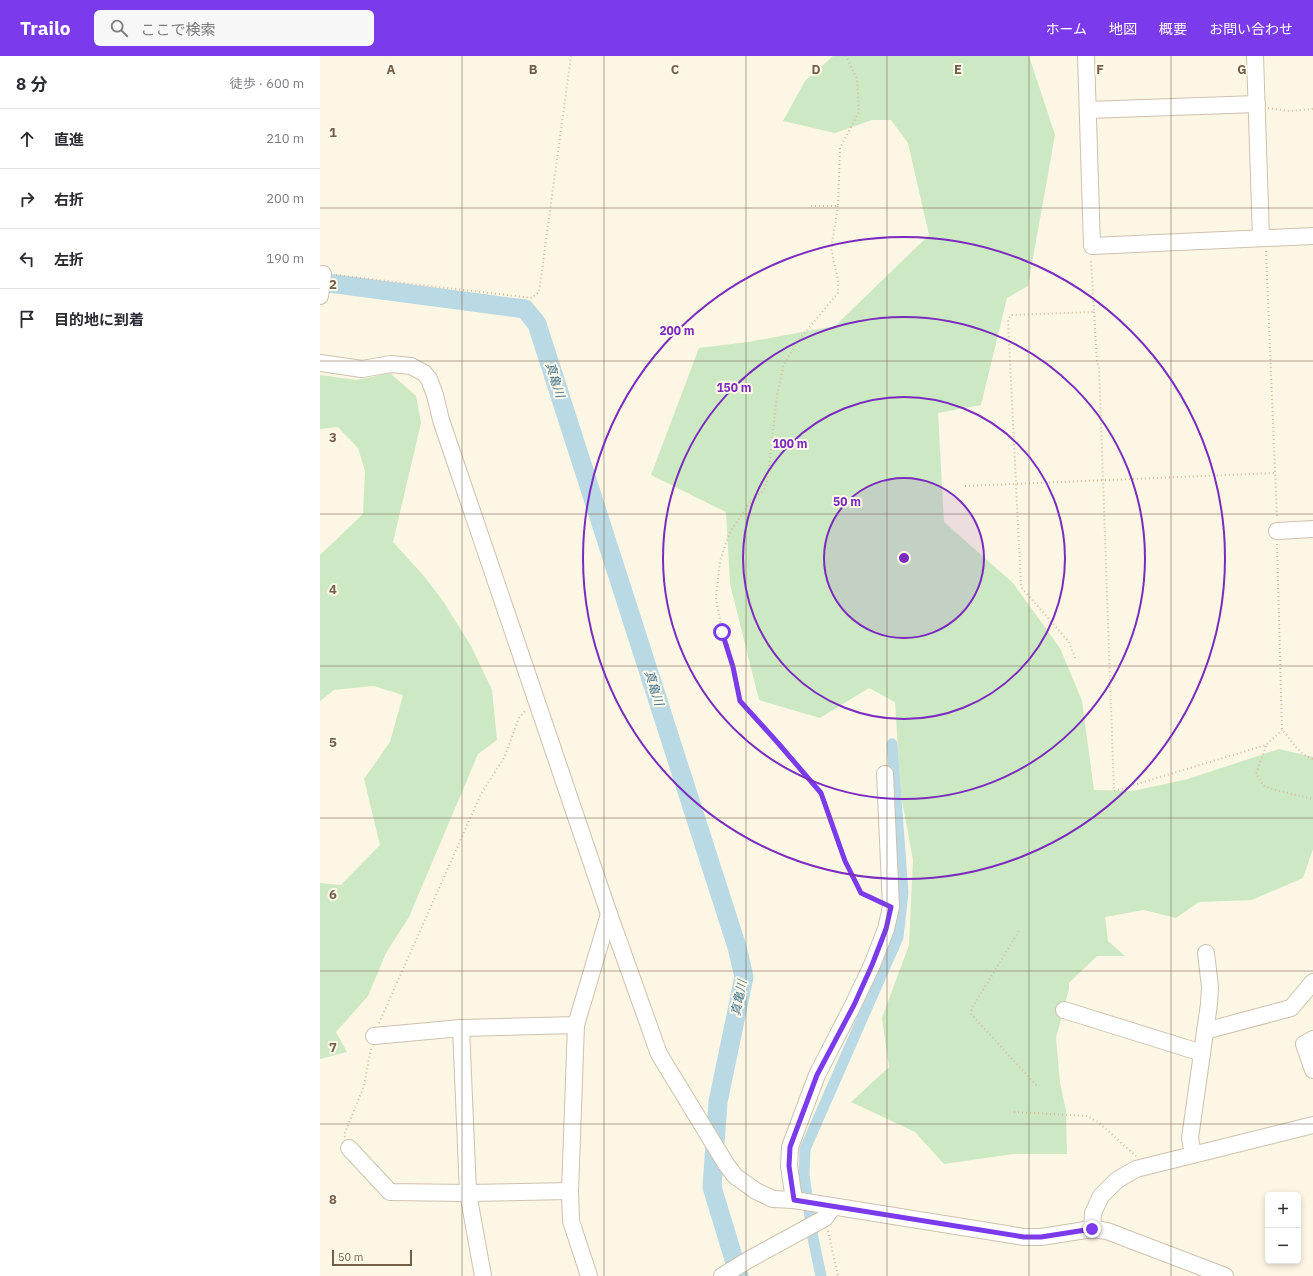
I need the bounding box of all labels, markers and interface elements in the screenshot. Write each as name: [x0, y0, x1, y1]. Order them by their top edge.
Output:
search box: [94, 10, 374, 46]
text: Trailo: [20, 16, 70, 40]
icon: search: [108, 17, 130, 39]
text: ここで検索: [140, 20, 215, 39]
text: ホーム: [1045, 20, 1087, 38]
text: 地図: [1109, 20, 1137, 38]
text: 概要: [1159, 20, 1187, 38]
text: お問い合わせ: [1209, 20, 1293, 38]
text: A: [387, 61, 396, 78]
text: B: [529, 61, 538, 78]
text: C: [671, 61, 680, 78]
text: D: [811, 61, 821, 78]
text: E: [954, 61, 962, 78]
text: F: [1096, 61, 1104, 78]
text: G: [1237, 61, 1247, 78]
text: 8 分: [16, 73, 47, 95]
text: 徒歩 · 600 m: [230, 75, 304, 92]
text: 1: [329, 124, 337, 141]
icon: ahead: [16, 128, 38, 150]
text: 直進: [54, 130, 84, 149]
text: 210 m: [266, 130, 304, 147]
icon: right: [16, 188, 38, 210]
text: 右折: [54, 190, 84, 209]
text: 200 m: [266, 190, 304, 207]
icon: left: [16, 248, 38, 270]
text: 左折: [54, 250, 84, 269]
text: 190 m: [266, 250, 304, 267]
text: 2: [329, 276, 337, 293]
icon: arrive: [16, 308, 38, 330]
text: 目的地に到着: [54, 310, 144, 329]
text: 200 m: [659, 323, 695, 338]
water label: 真亀川: [543, 360, 569, 401]
text: 150 m: [716, 380, 752, 395]
text: 3: [329, 429, 337, 446]
text: 100 m: [772, 436, 808, 451]
text: 50 m: [833, 494, 861, 509]
centre of rings: [897, 551, 911, 565]
text: 4: [329, 581, 337, 598]
route start: [713, 623, 731, 641]
water label: 真亀川: [642, 668, 668, 709]
text: 5: [329, 734, 337, 751]
text: 6: [329, 886, 337, 903]
water label: 真亀川: [728, 977, 750, 1017]
text: 7: [329, 1039, 337, 1056]
text: 8: [329, 1191, 337, 1208]
map controls: [1265, 1192, 1301, 1264]
button: +: [1265, 1192, 1301, 1228]
route end: [1083, 1220, 1101, 1238]
button: −: [1265, 1228, 1301, 1264]
scale bar: [332, 1248, 412, 1267]
text: 50 m: [338, 1250, 363, 1264]

